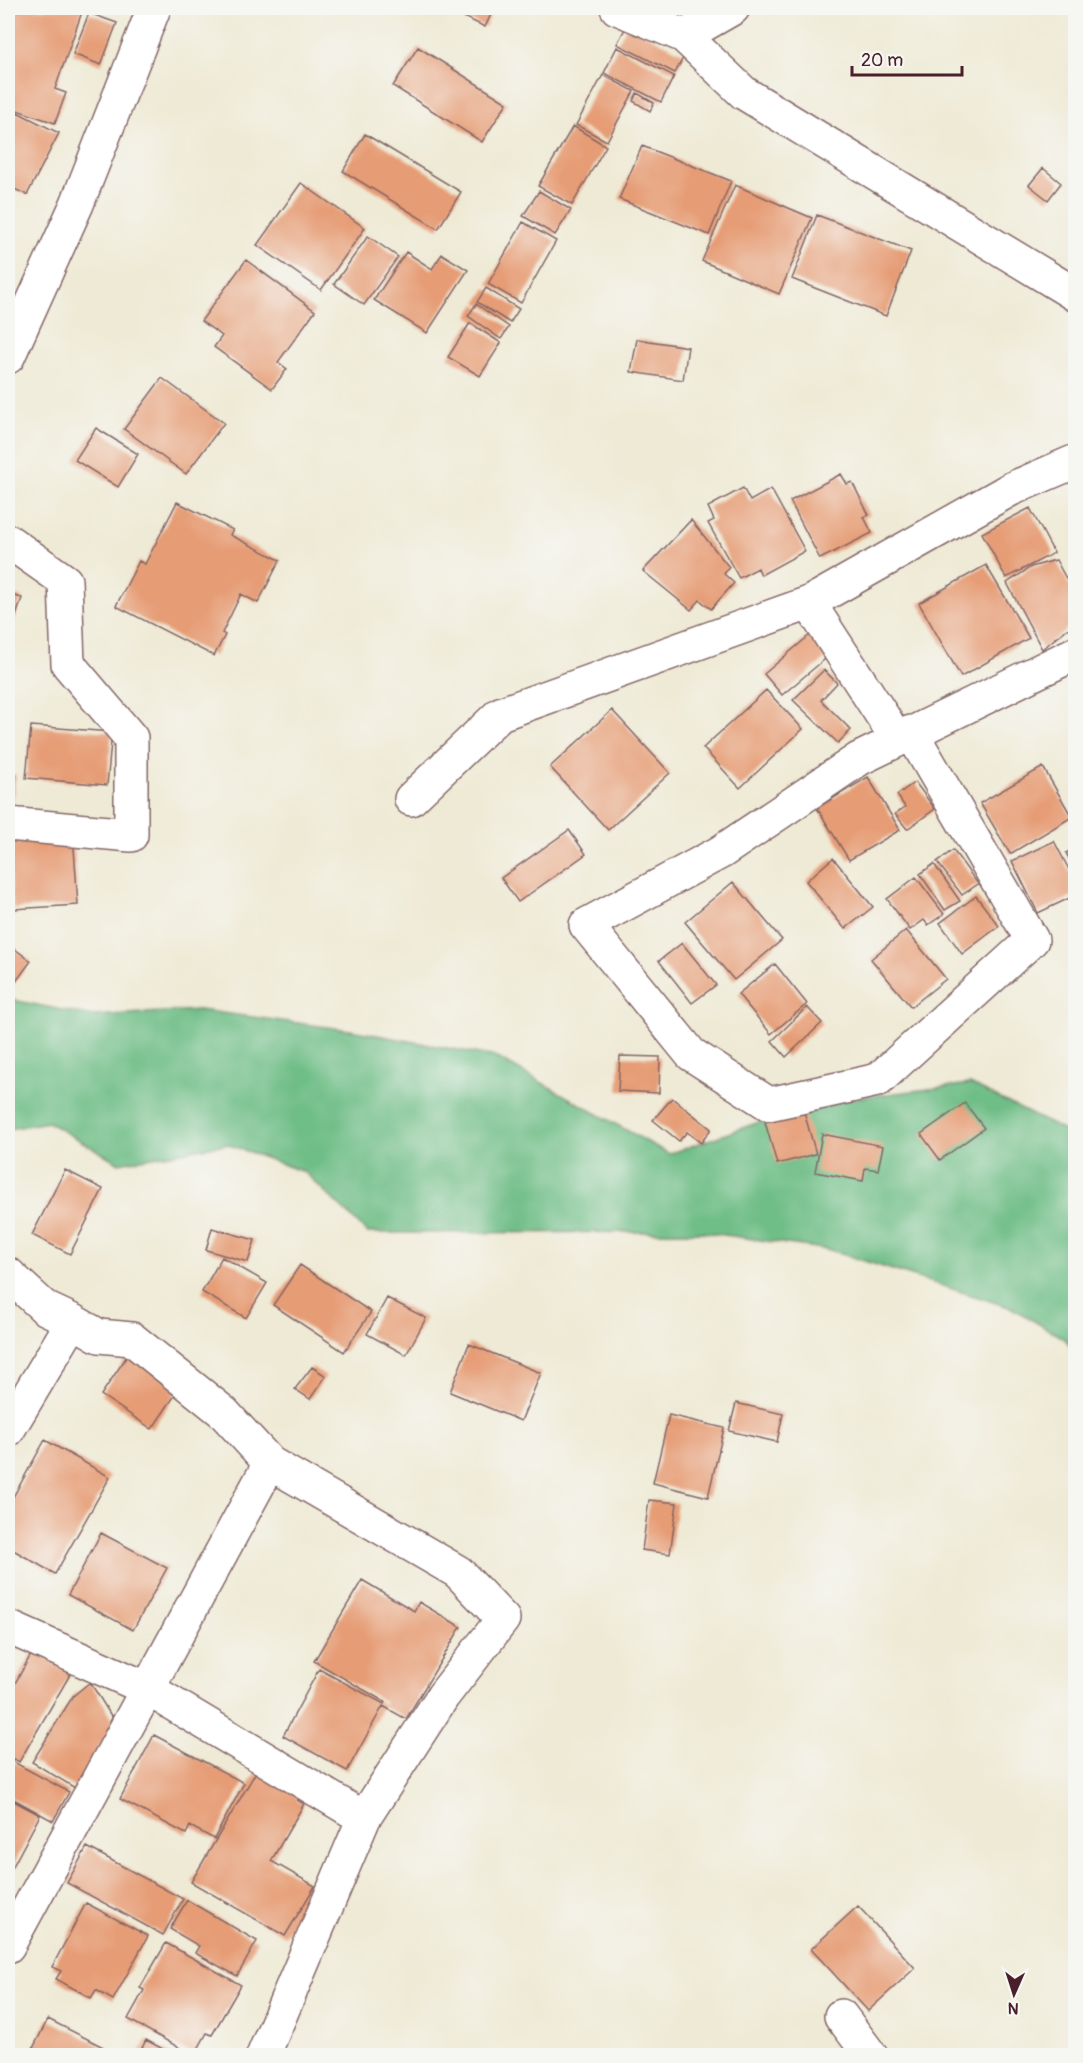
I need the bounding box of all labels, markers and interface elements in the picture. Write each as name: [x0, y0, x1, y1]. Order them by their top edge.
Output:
scale bar: [852, 39, 962, 77]
text: 20 m: [861, 49, 903, 72]
north arrow: [984, 1964, 1044, 2024]
text: N: [1007, 1998, 1019, 2018]

